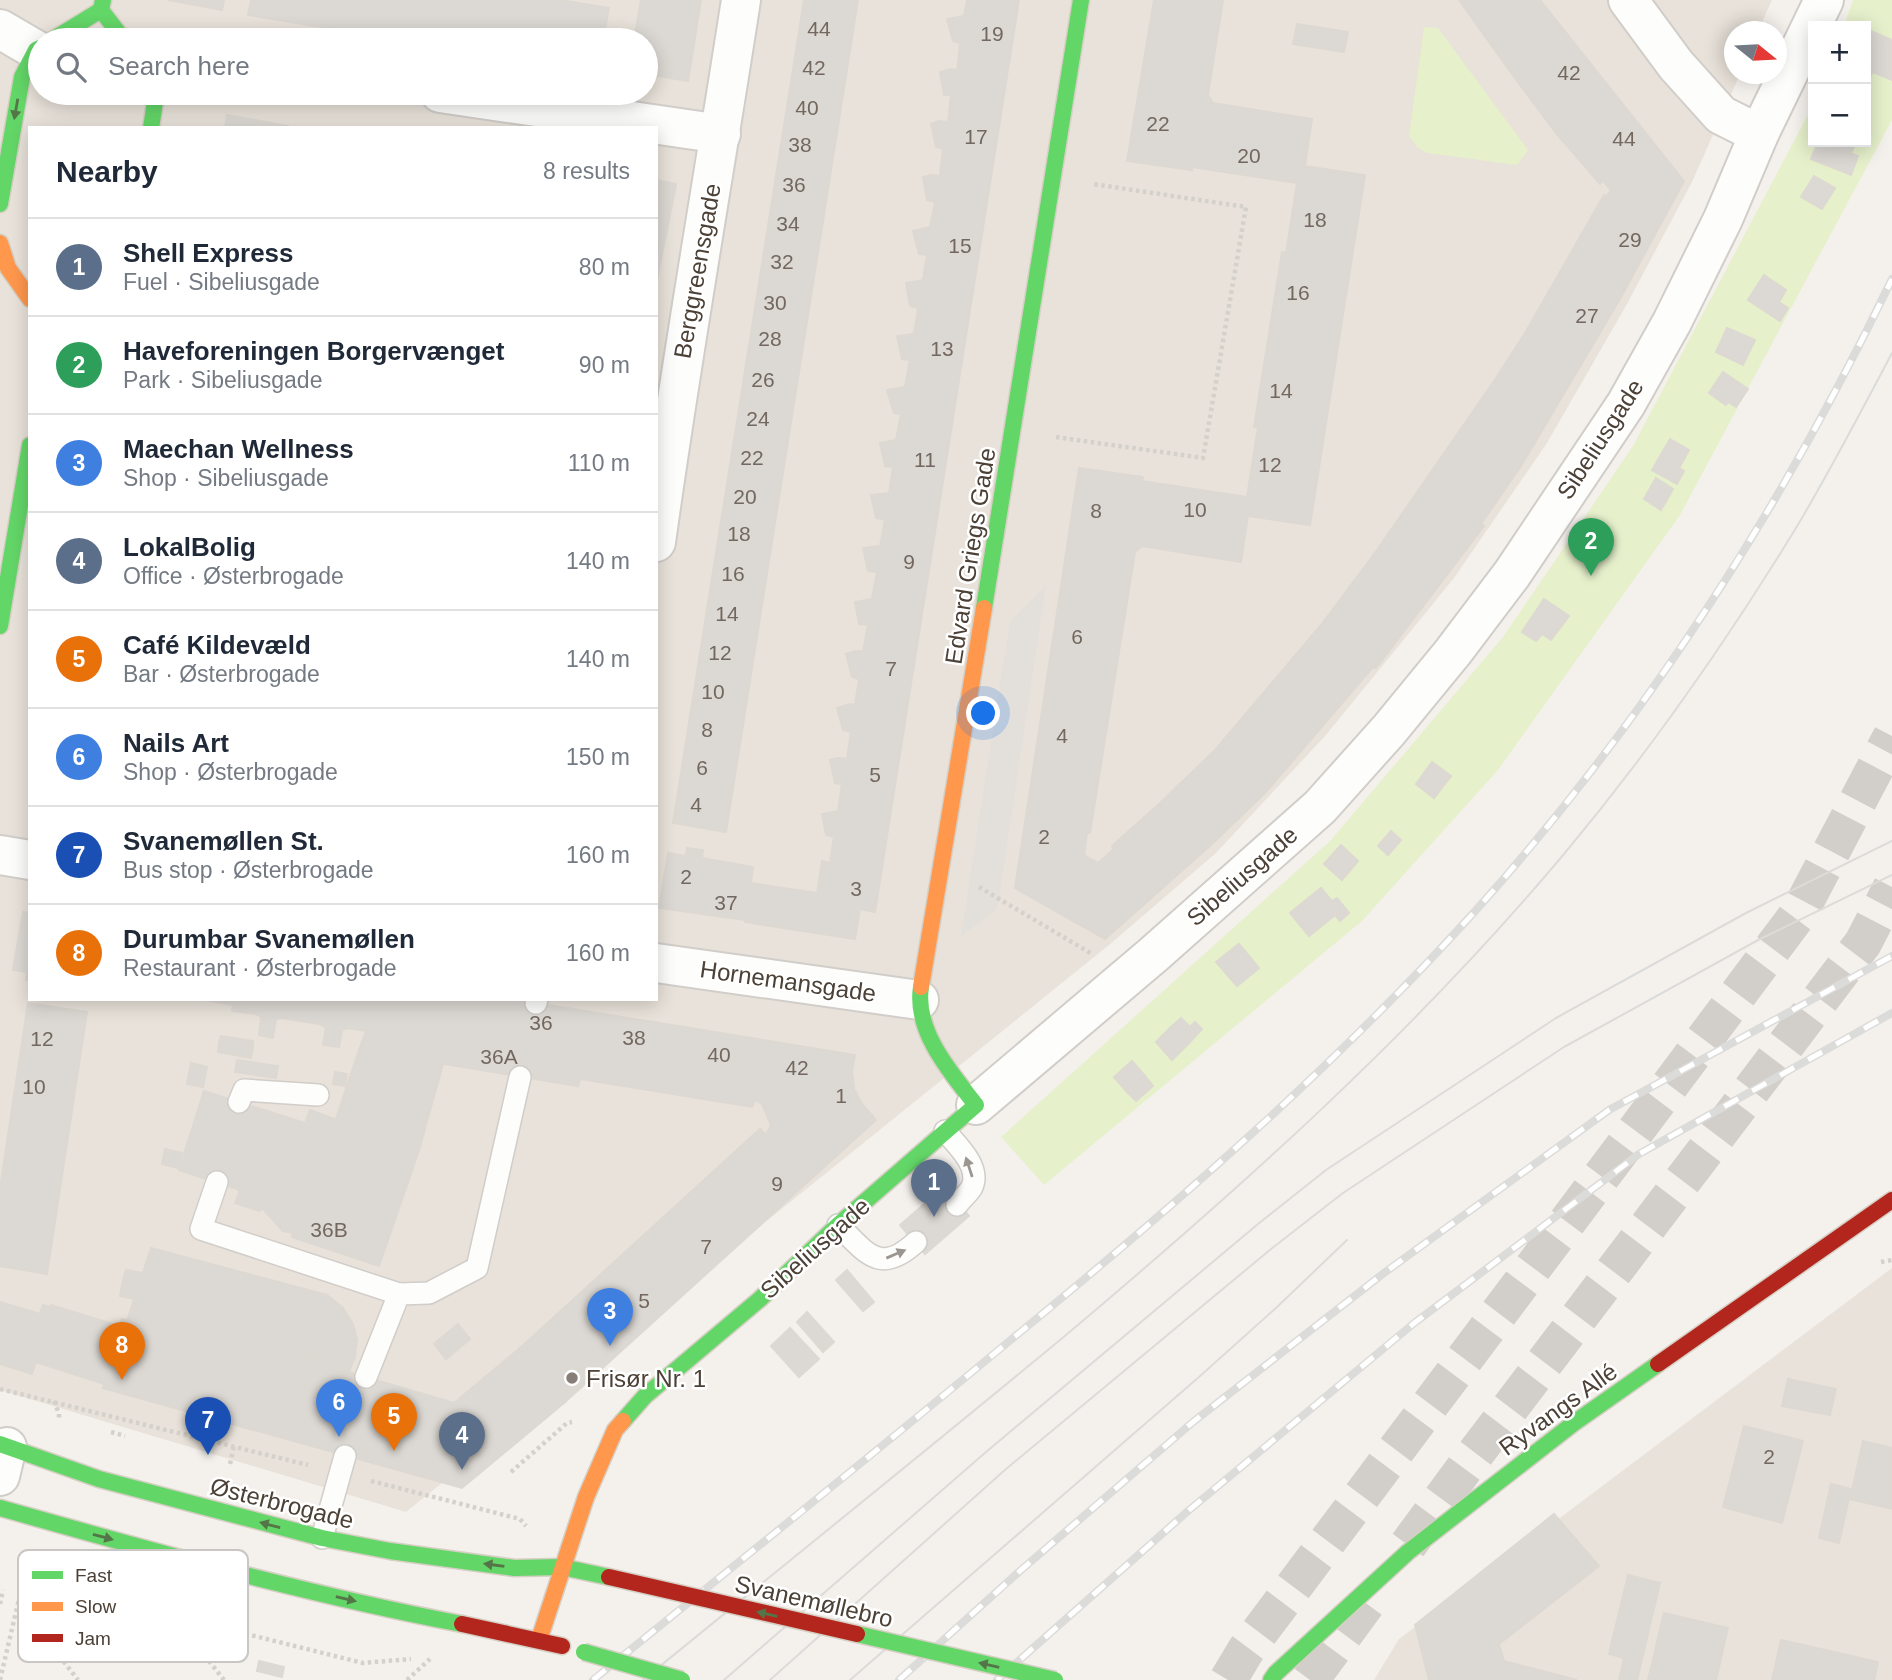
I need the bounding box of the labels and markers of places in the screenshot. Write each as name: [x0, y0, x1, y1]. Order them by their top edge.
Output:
pin: 2: [1568, 518, 1614, 576]
pin: 1: [911, 1159, 957, 1217]
pin: 3: [587, 1288, 633, 1346]
pin: 8: [99, 1322, 145, 1380]
place label: Frisør Nr. 1: [586, 1365, 706, 1392]
marker: Frisør Nr. 1: [564, 1370, 580, 1386]
pin: 6: [316, 1379, 362, 1437]
pin: 5: [371, 1393, 417, 1451]
pin: 7: [185, 1397, 231, 1455]
pin: 4: [439, 1412, 485, 1470]

